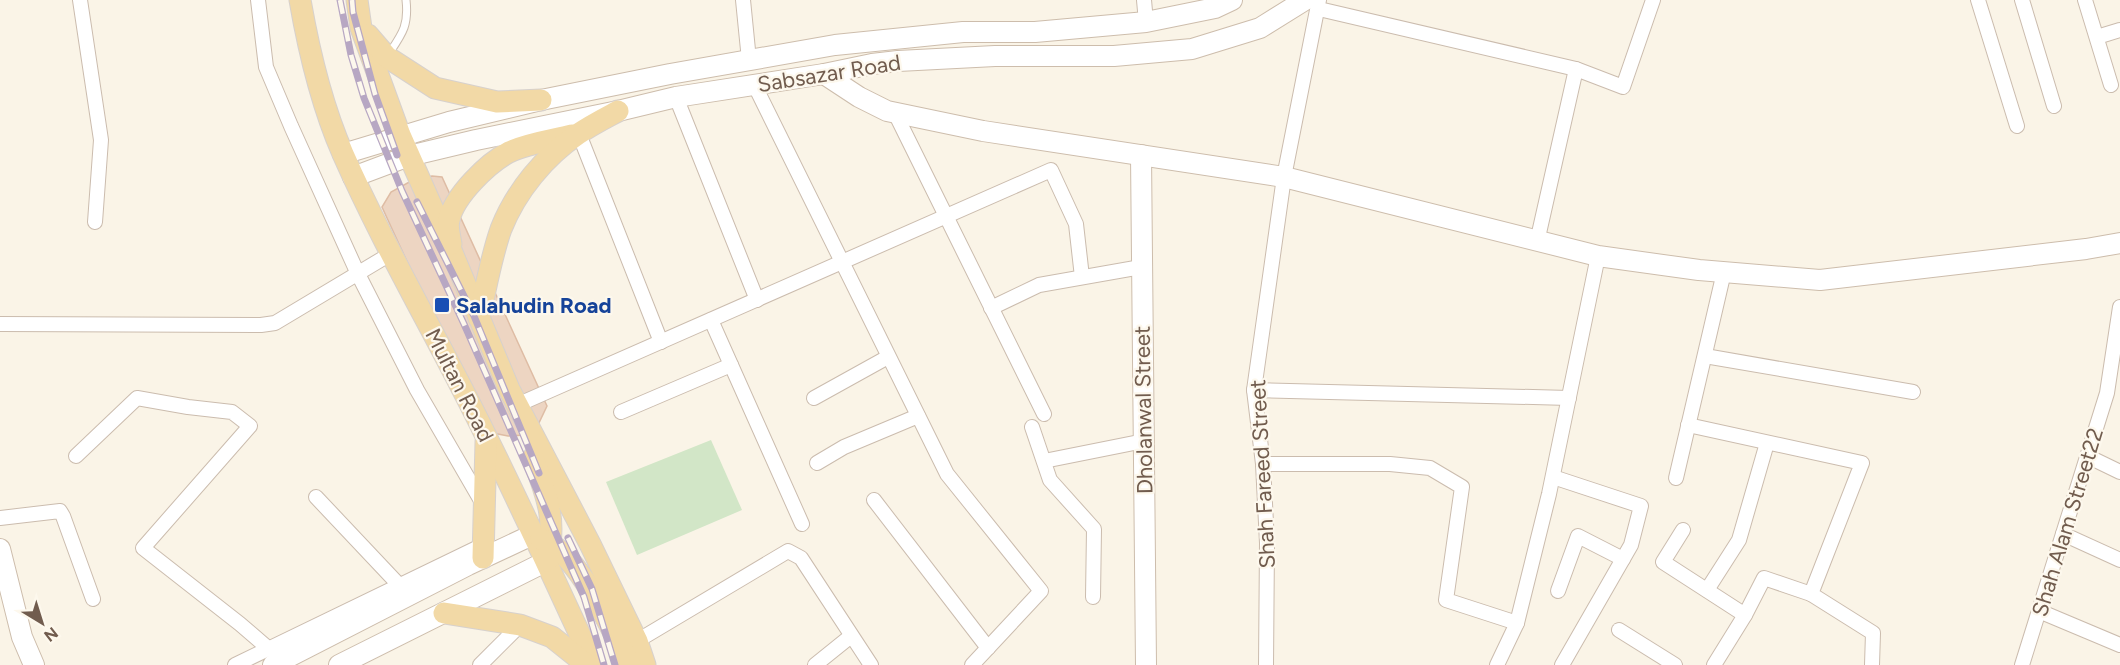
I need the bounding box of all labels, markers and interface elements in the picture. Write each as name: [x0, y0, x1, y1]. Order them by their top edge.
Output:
street label: Sabsazar Road: [756, 49, 903, 98]
place label: Salahudin Road: [456, 292, 612, 319]
marker: Salahudin Road: [433, 296, 451, 314]
street label: Multan Road: [419, 324, 500, 446]
street label: Dholanwal Street: [1129, 326, 1158, 494]
street label: Shah Fareed Street: [1244, 379, 1281, 569]
street label: Shah Alam Street22: [2026, 424, 2109, 620]
north arrow: [12, 593, 72, 653]
text: N: [40, 623, 62, 646]

